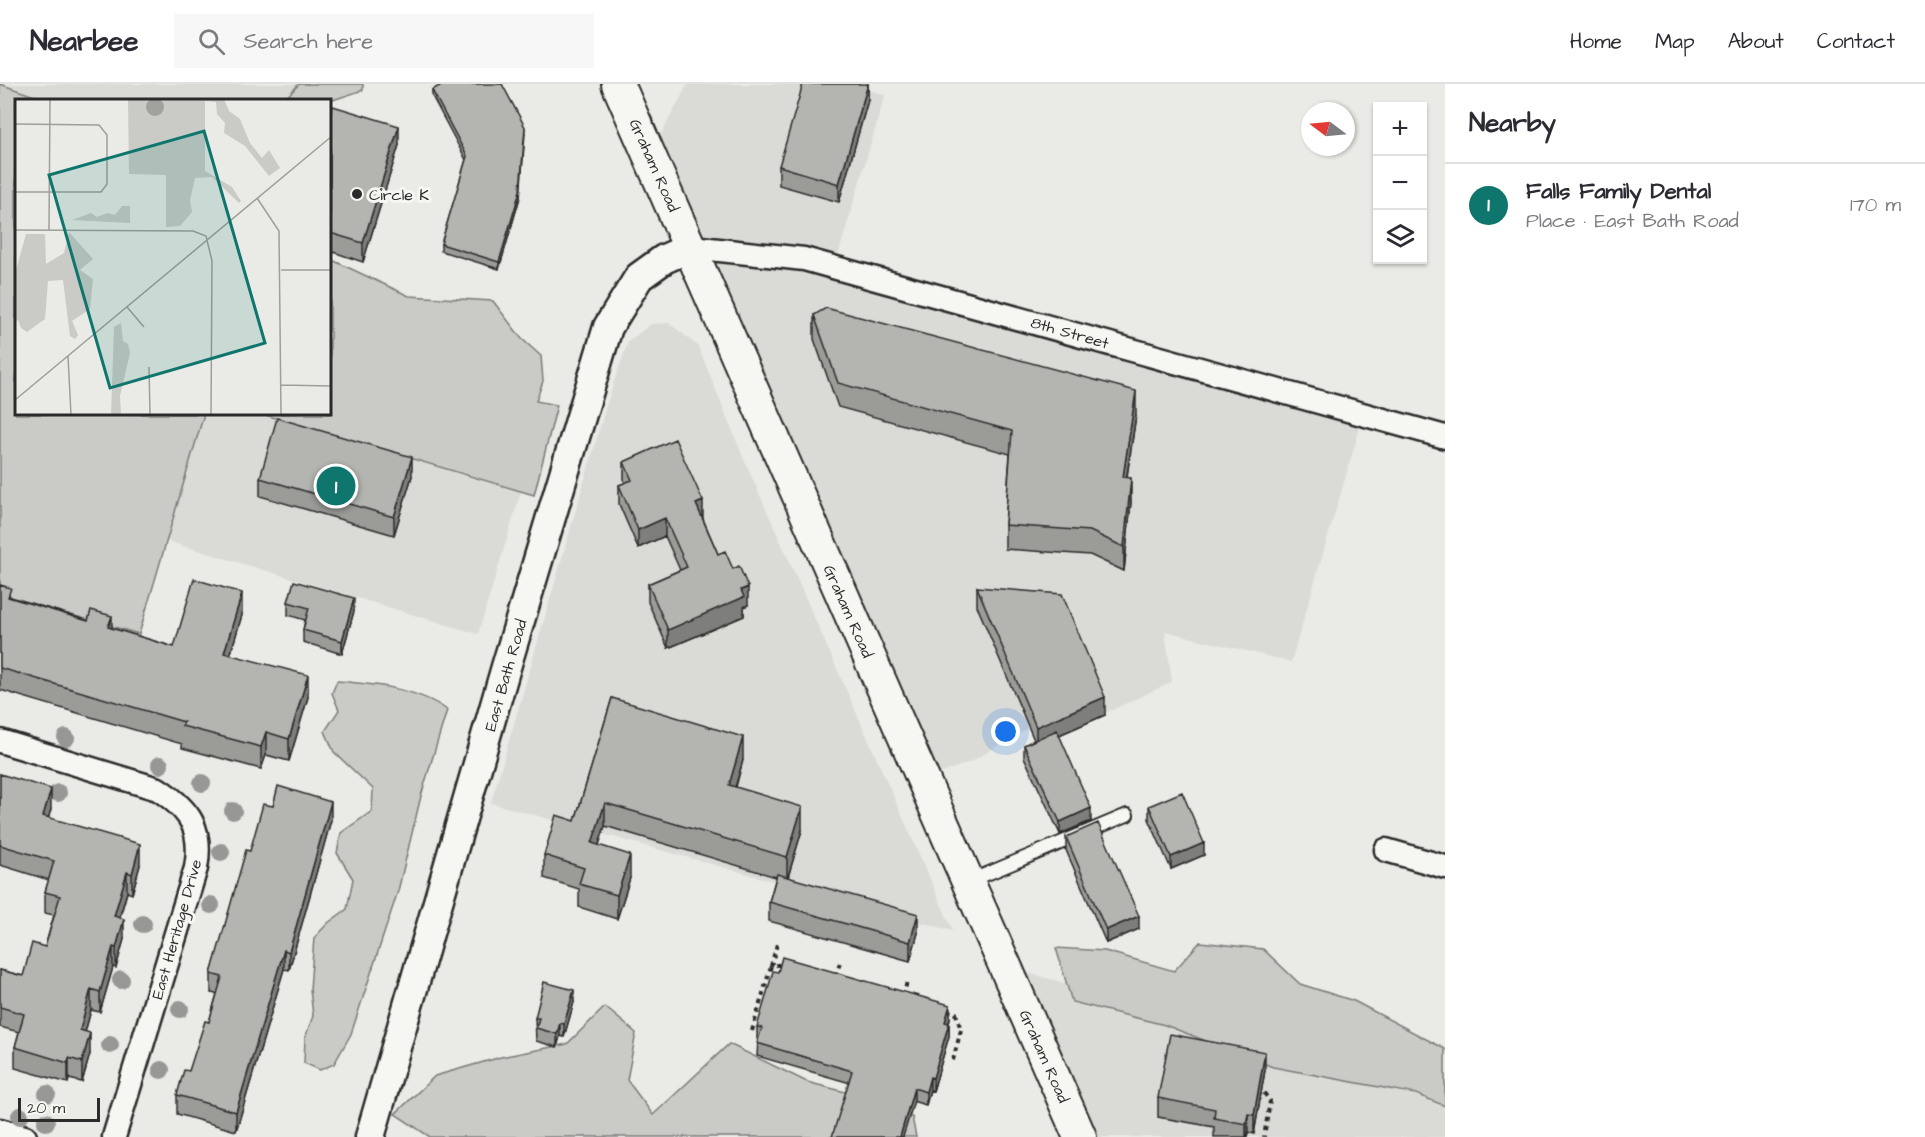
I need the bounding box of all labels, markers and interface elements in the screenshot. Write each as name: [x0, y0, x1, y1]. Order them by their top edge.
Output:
search box: [174, 14, 594, 68]
text: Nearbee: [30, 22, 138, 61]
icon: search: [195, 25, 228, 58]
text: Search here: [243, 26, 373, 57]
text: Home: [1570, 27, 1622, 56]
text: Map: [1655, 27, 1695, 56]
text: About: [1728, 27, 1784, 56]
text: Contact: [1817, 27, 1895, 56]
inset map: [15, 99, 332, 416]
north arrow: [1301, 102, 1355, 156]
map controls: [1373, 102, 1427, 264]
button: +: [1373, 102, 1427, 156]
text: Nearby: [1469, 105, 1556, 141]
street label: Graham Road: [624, 115, 684, 215]
button: −: [1373, 156, 1427, 210]
text: Falls Family Dental: [1526, 176, 1711, 207]
place label: Circle K: [369, 184, 429, 206]
marker: Circle K: [350, 187, 364, 201]
text: 1: [1487, 191, 1490, 219]
text: 170 m: [1850, 191, 1901, 219]
text: Place · East Bath Road: [1526, 207, 1739, 235]
button: layers: [1373, 210, 1427, 264]
street label: 8th Street: [1028, 311, 1112, 355]
pin: 1: [316, 464, 356, 508]
street label: Graham Road: [818, 561, 878, 661]
street label: East Bath Road: [479, 617, 532, 734]
your location: [991, 717, 1020, 746]
street label: East Heritage Drive: [146, 856, 209, 1002]
street label: Graham Road: [1014, 1006, 1074, 1106]
scale bar: [18, 1095, 100, 1122]
text: 20 m: [27, 1097, 65, 1119]

